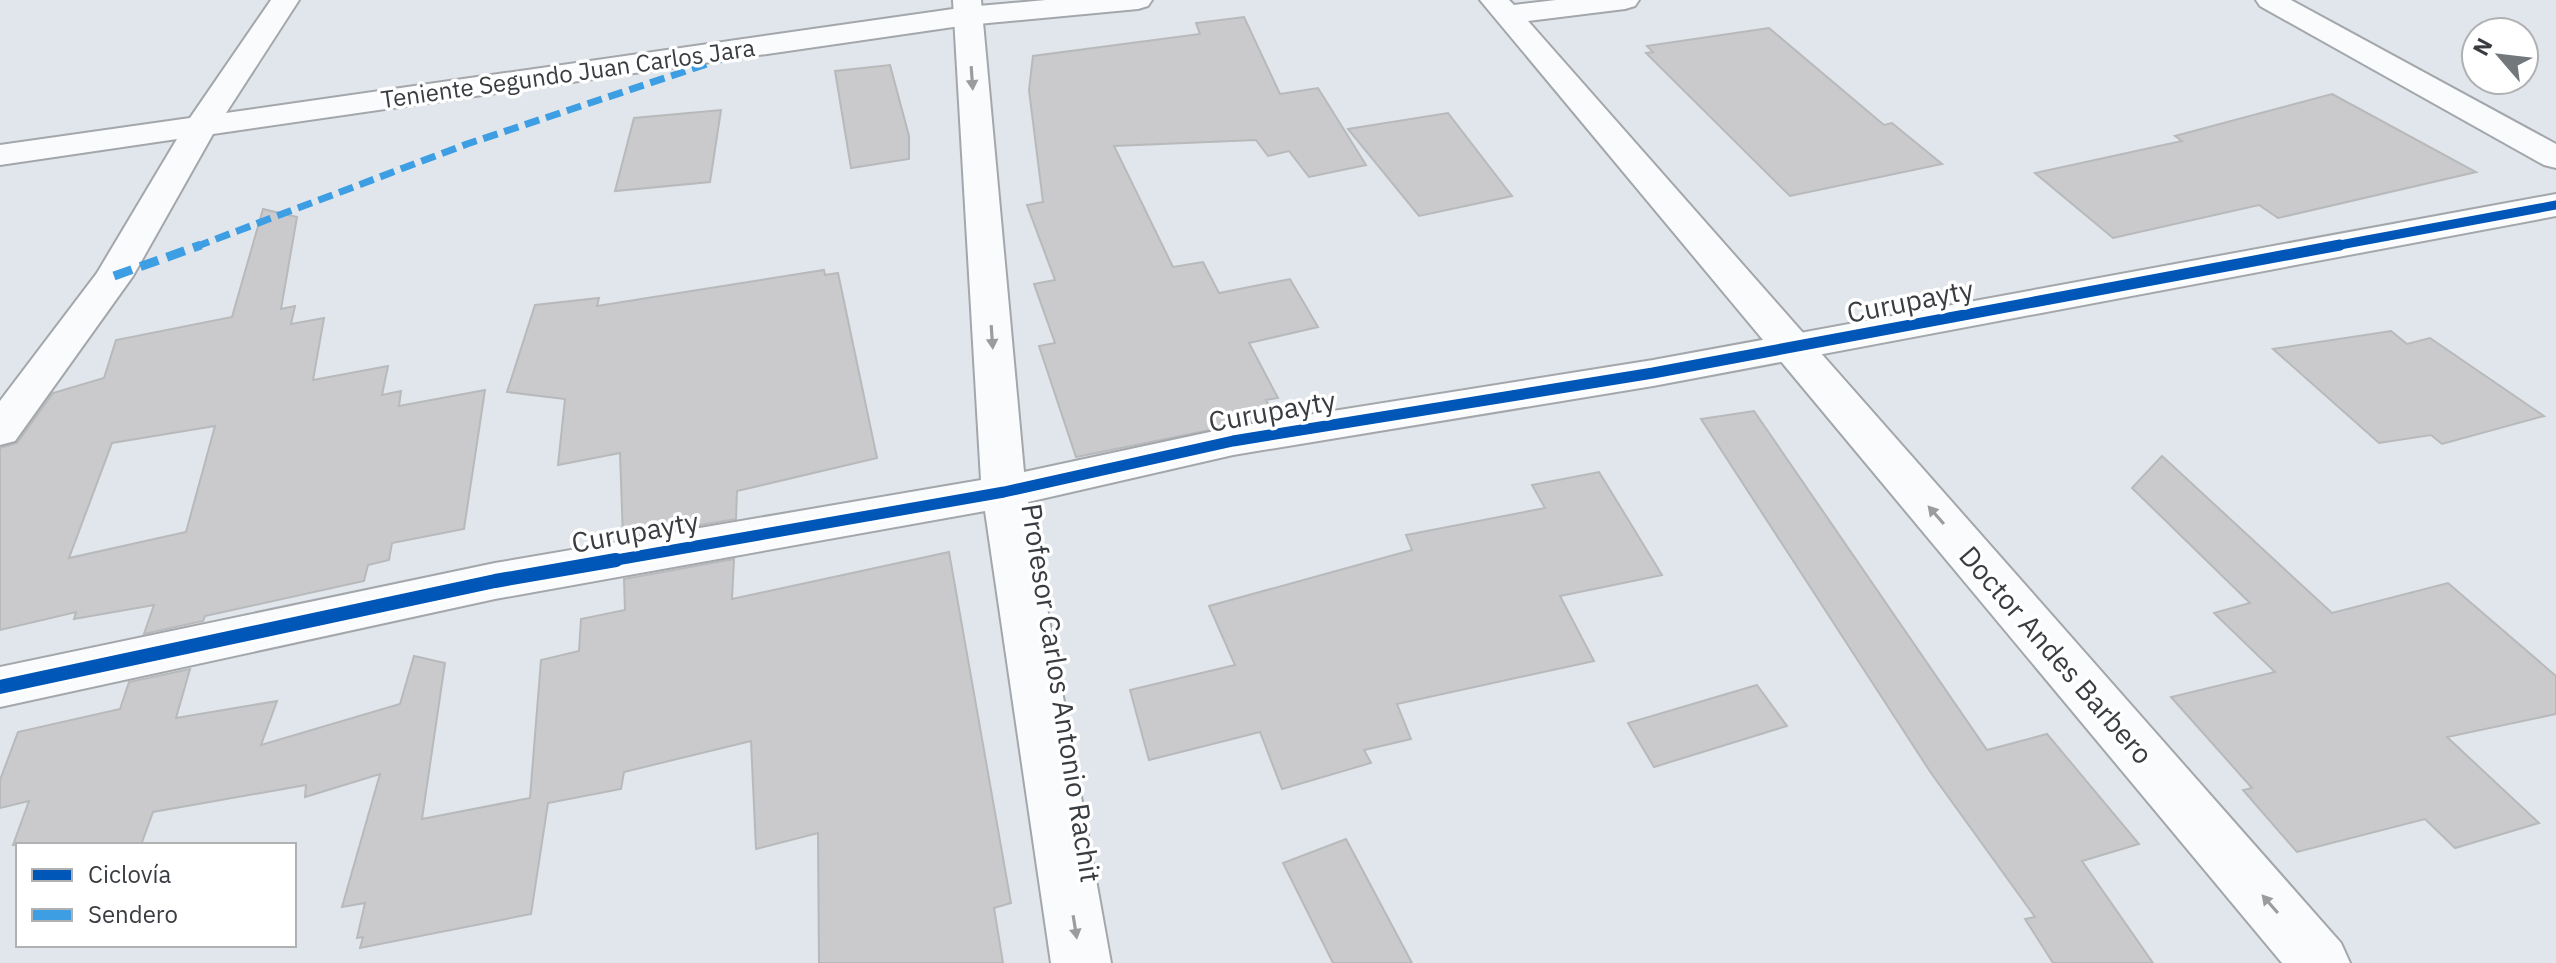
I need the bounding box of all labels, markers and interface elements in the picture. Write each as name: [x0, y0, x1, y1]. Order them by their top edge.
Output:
north arrow: [2460, 16, 2540, 96]
street label: Teniente Segundo Juan Carlos Jara: [379, 31, 757, 115]
text: N: [2465, 33, 2498, 60]
one-way arrow: [966, 66, 979, 91]
street label: Curupayty: [1843, 270, 1976, 331]
one-way arrow: [986, 325, 999, 350]
street label: Curupayty: [1206, 381, 1338, 440]
street label: Profesor Carlos Antonio Rachit: [1013, 501, 1110, 885]
street label: Curupayty: [569, 502, 701, 561]
one-way arrow: [1928, 506, 1945, 526]
street label: Doctor Andes Barbero: [1951, 538, 2161, 772]
legend: [16, 843, 296, 947]
text: Ciclovía: [88, 858, 172, 890]
one-way arrow: [2261, 894, 2279, 913]
text: Sendero: [88, 898, 178, 930]
one-way arrow: [1069, 915, 1082, 940]

